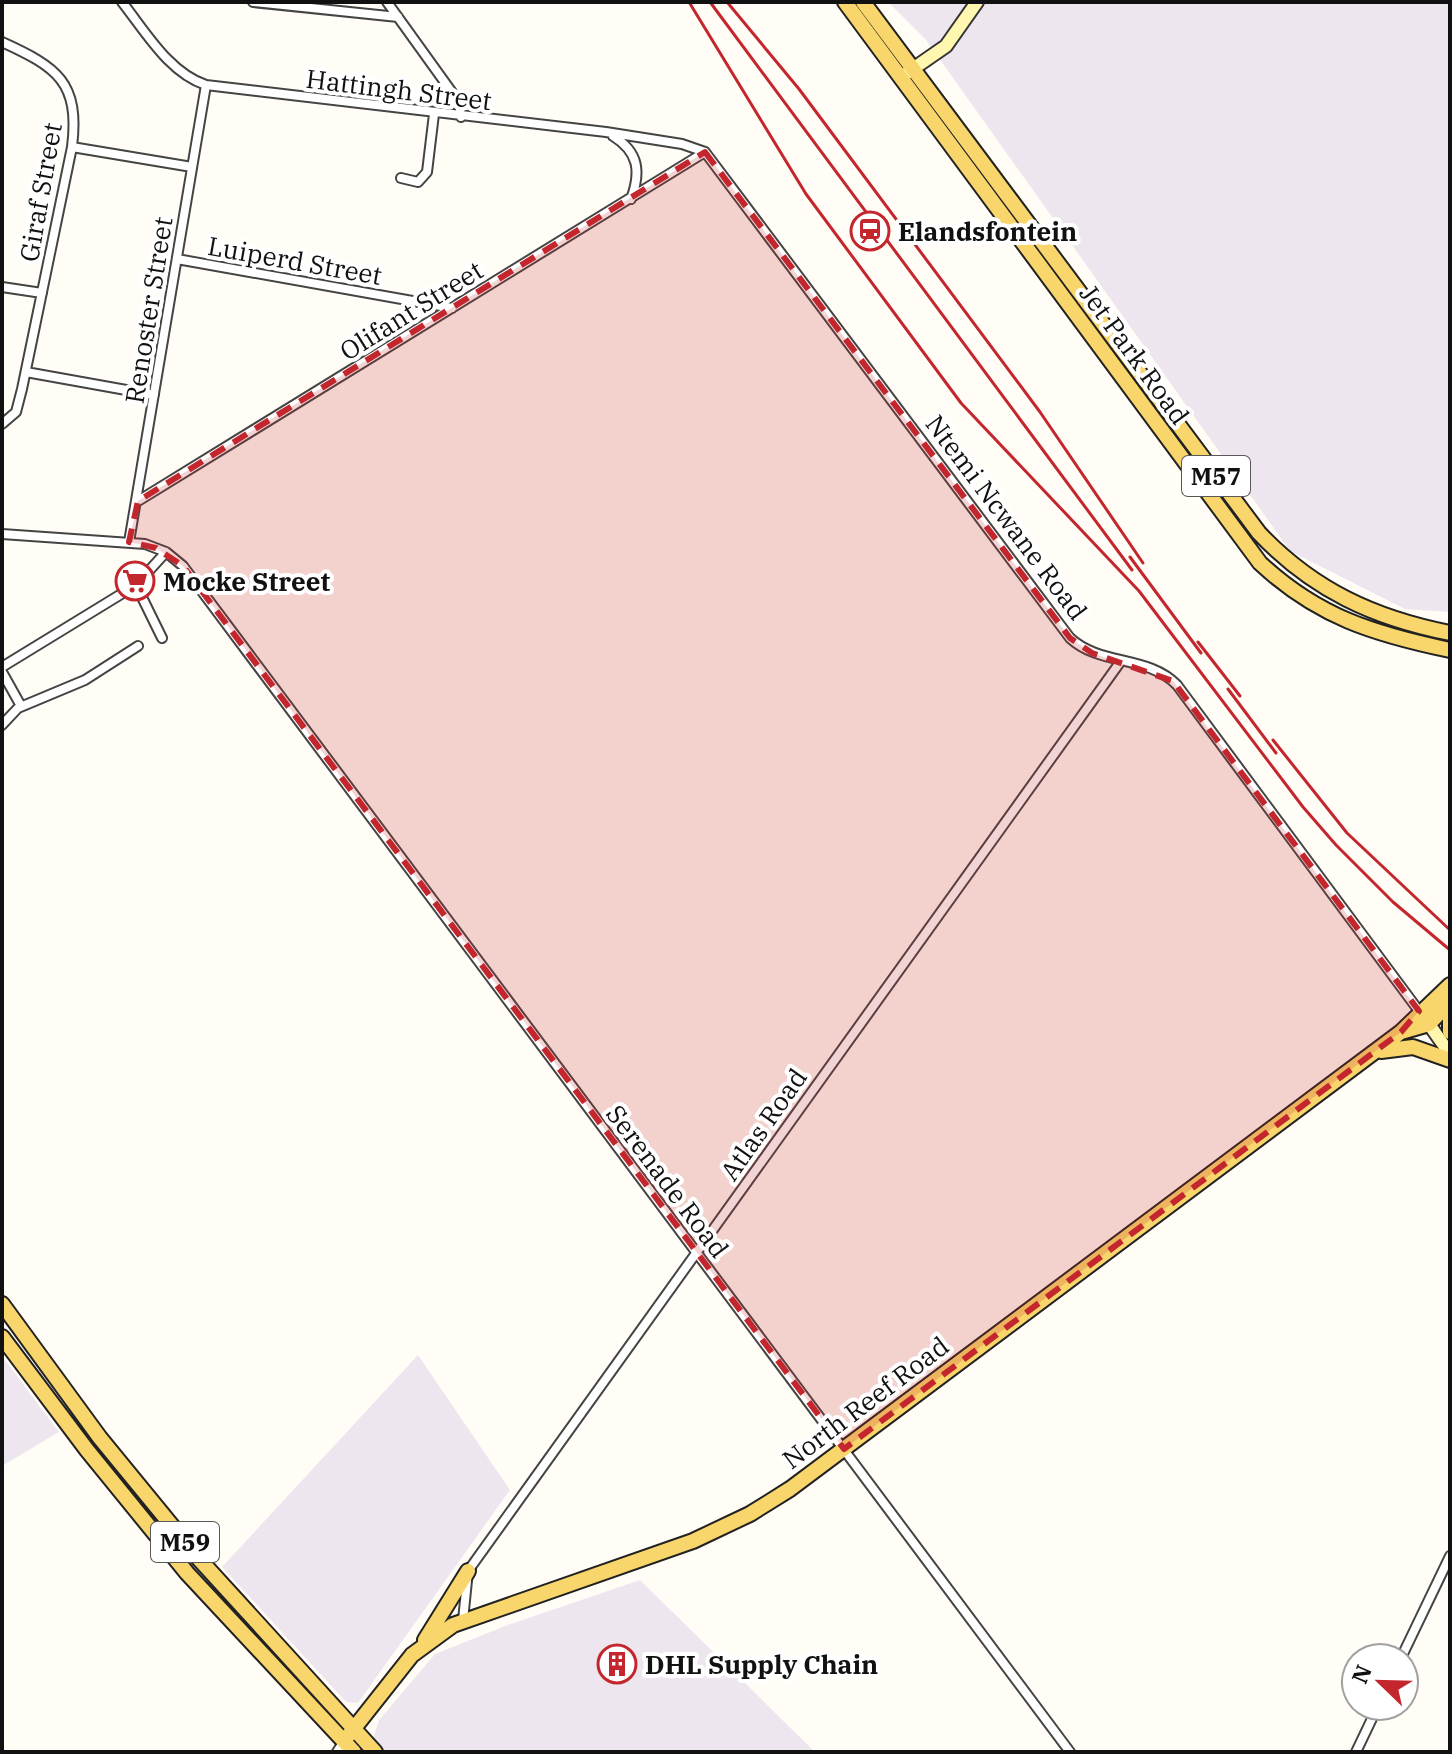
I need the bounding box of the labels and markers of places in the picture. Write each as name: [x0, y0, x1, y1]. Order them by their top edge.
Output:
station icon: Elandsfontein: [849, 210, 891, 252]
place label: Elandsfontein: [898, 214, 1077, 248]
supermarket icon: Mocke Street: [114, 560, 156, 602]
place label: Mocke Street: [163, 564, 330, 598]
building icon: DHL Supply Chain: [596, 1643, 638, 1685]
place label: DHL Supply Chain: [645, 1647, 878, 1681]

